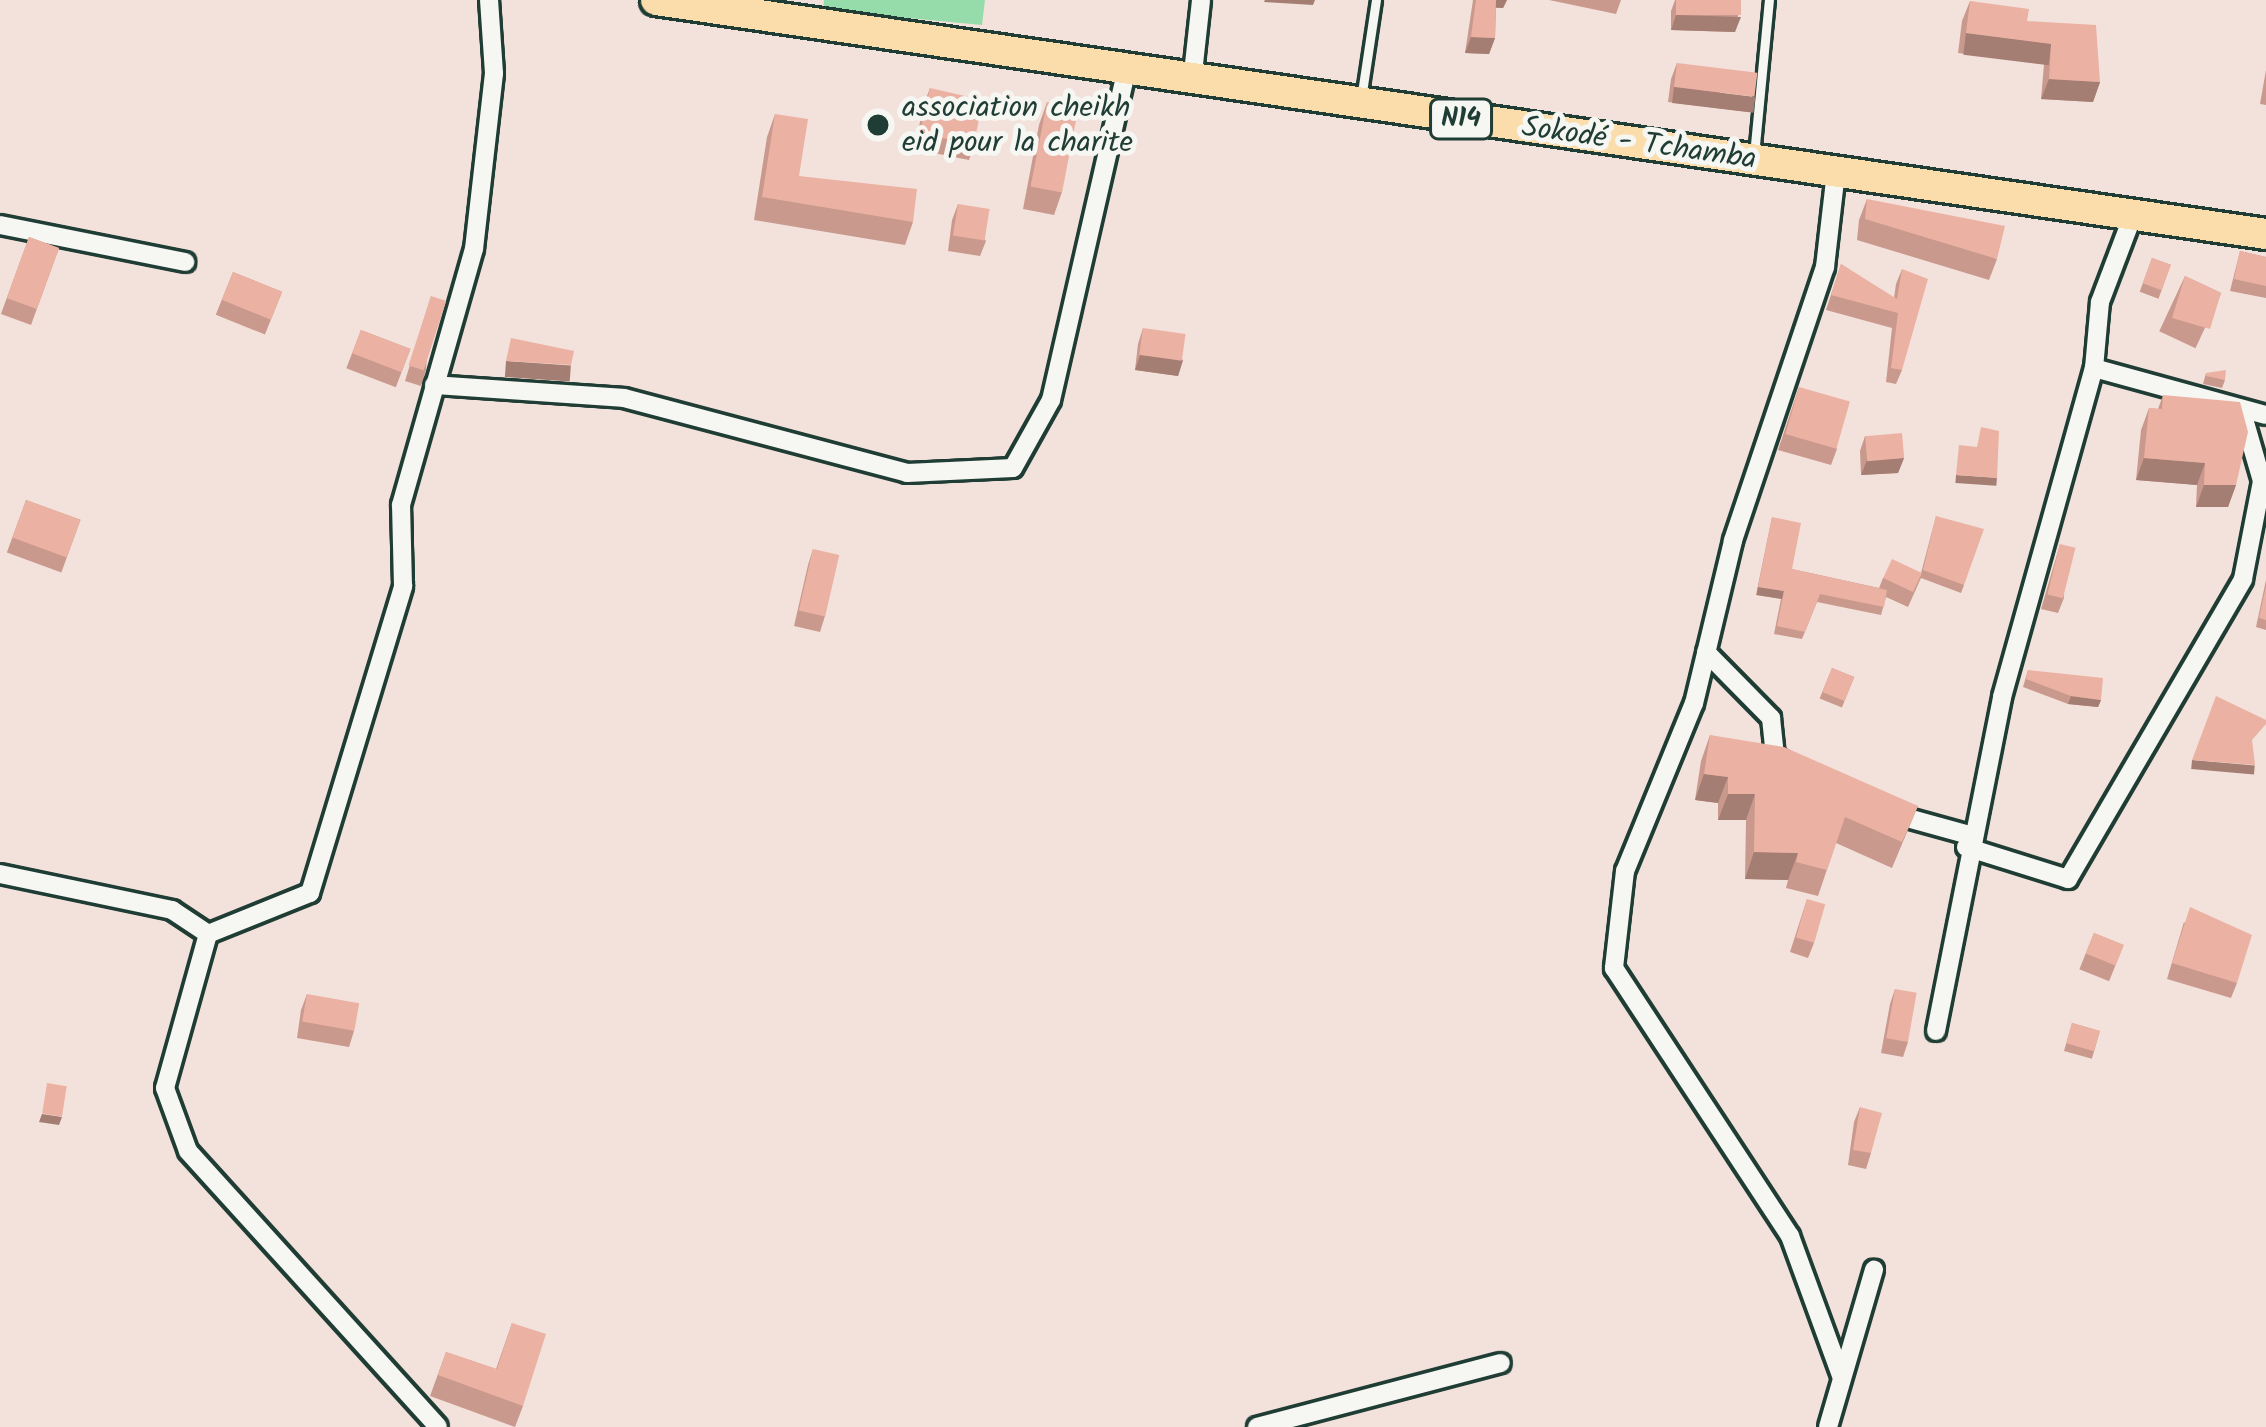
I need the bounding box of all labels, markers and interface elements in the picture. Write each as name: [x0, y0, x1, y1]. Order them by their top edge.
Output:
place label: association cheikh eid pour la charite: [902, 90, 1133, 160]
road number: N14: [1428, 98, 1494, 140]
street label: Sokodé - Tchamba: [1519, 110, 1759, 178]
marker: association cheikh eid pour la charite: [865, 112, 891, 138]

